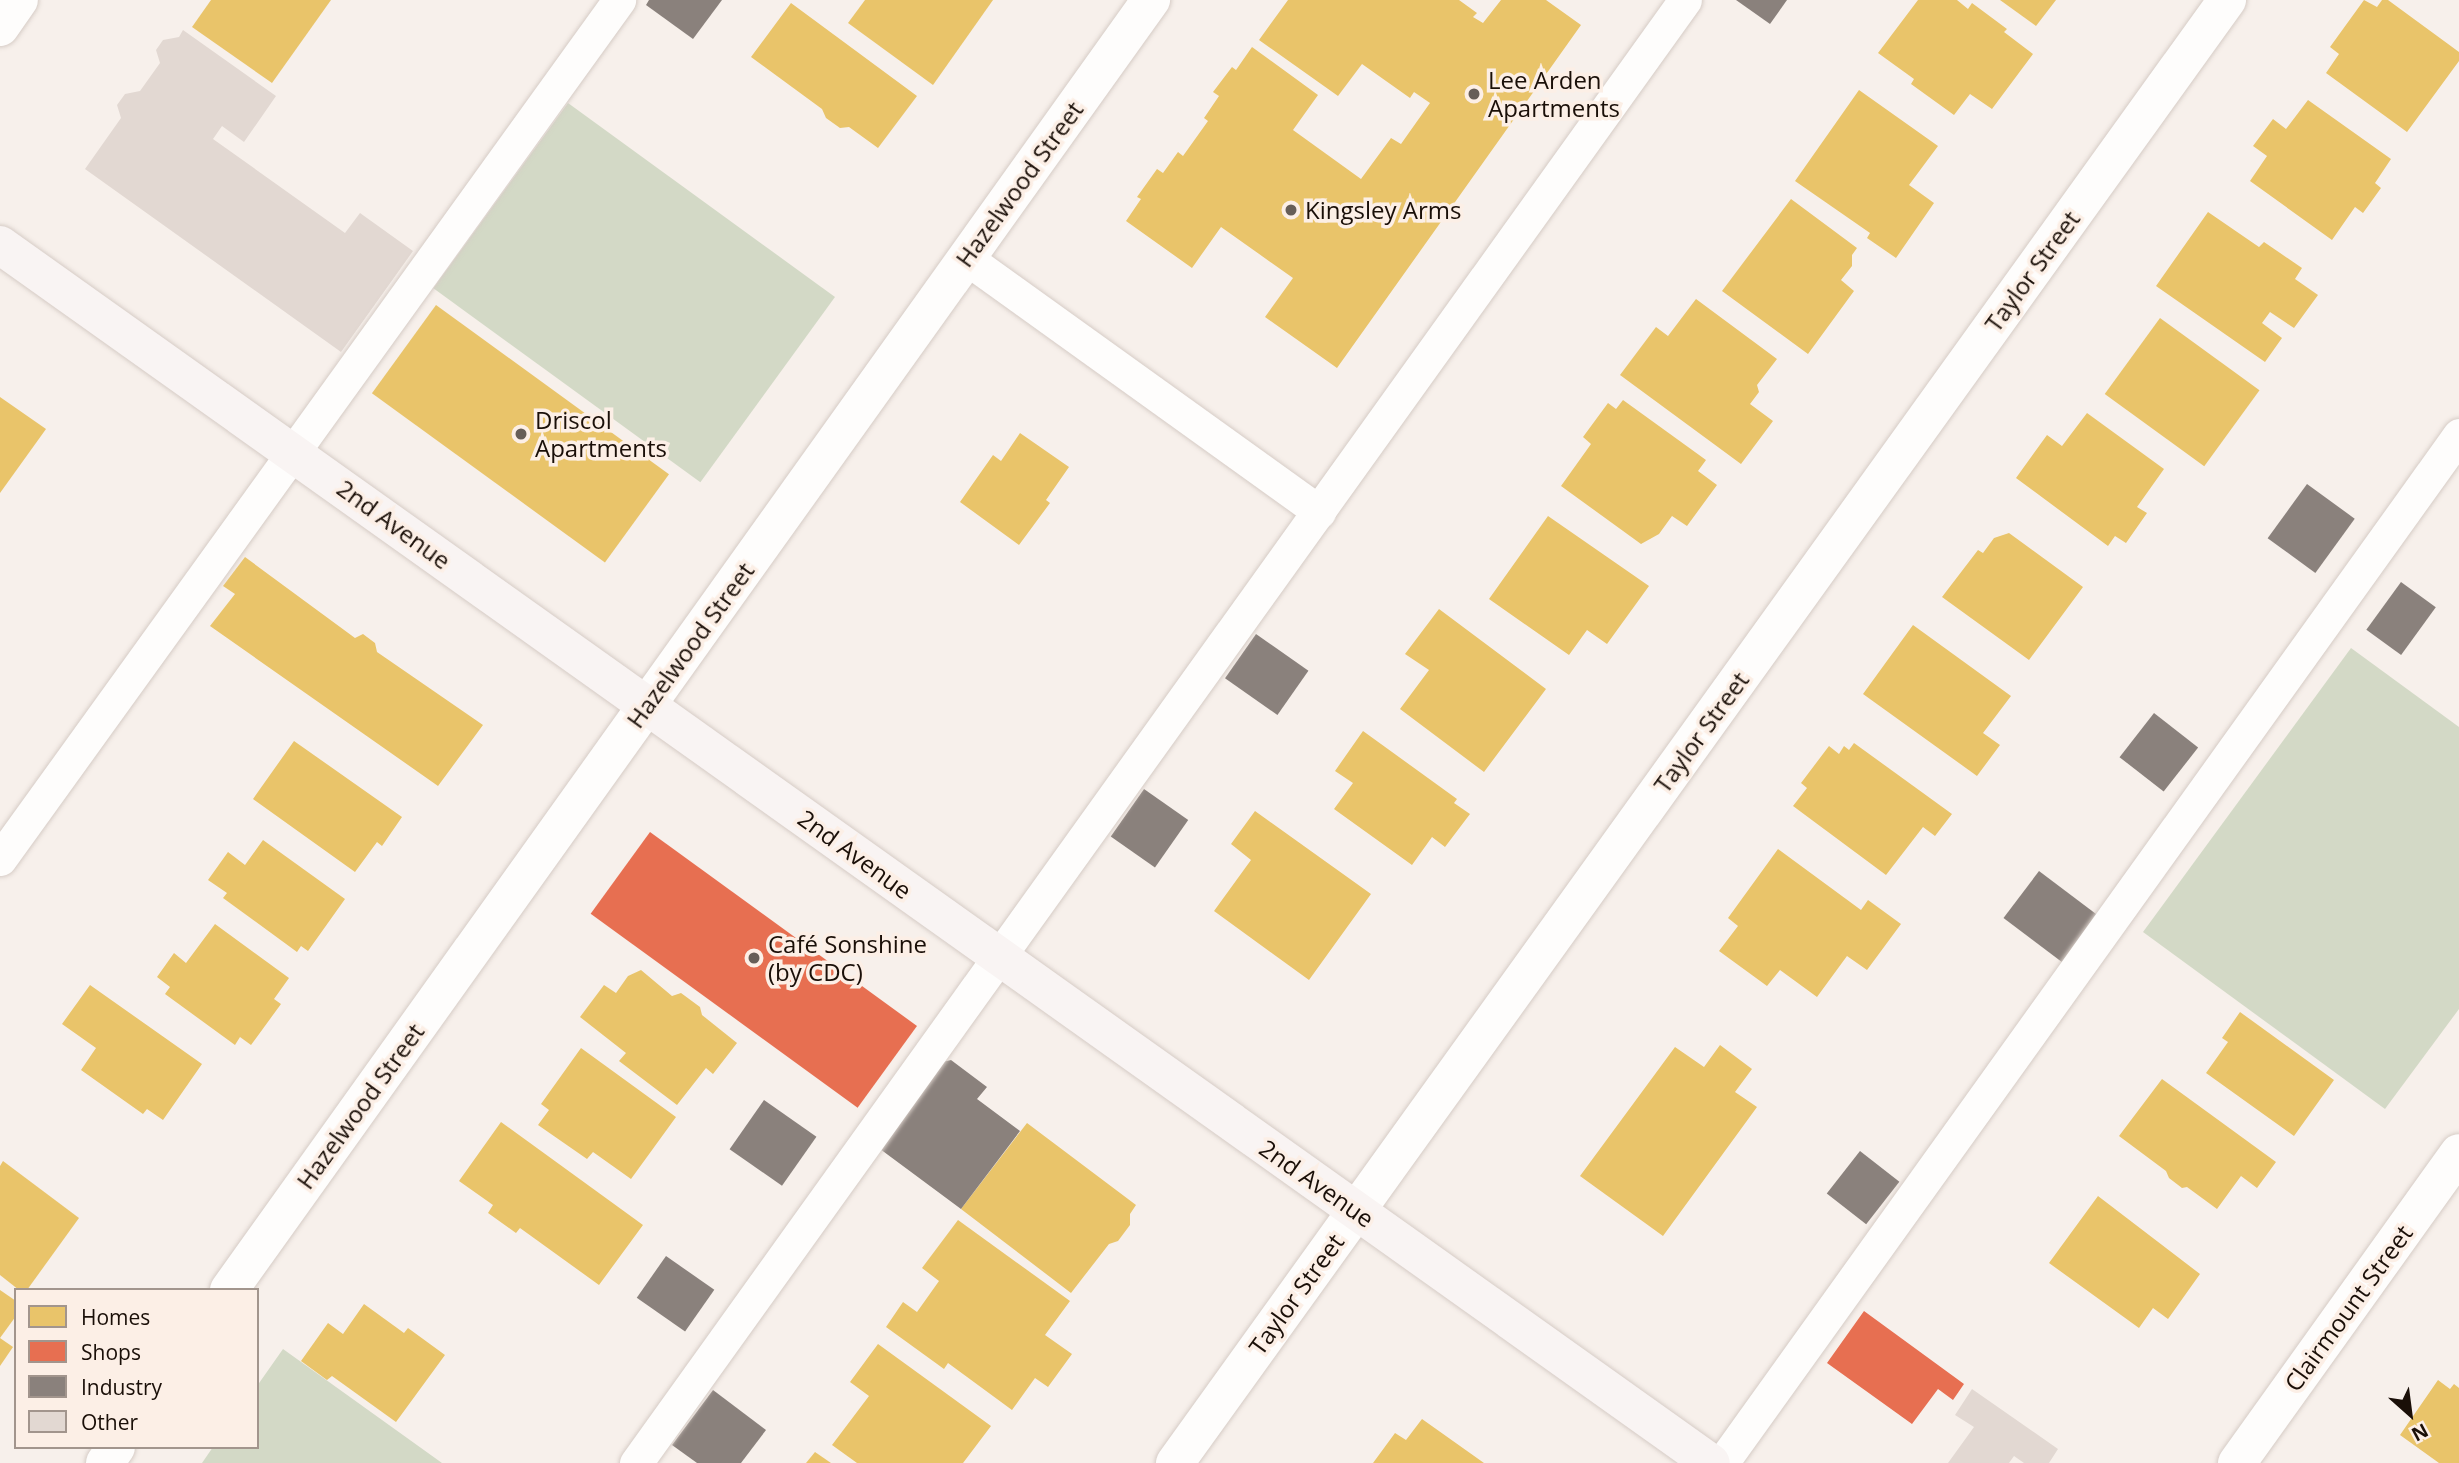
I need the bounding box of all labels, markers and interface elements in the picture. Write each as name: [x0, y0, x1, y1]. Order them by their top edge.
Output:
place label: Lee Arden Apartments: [1488, 66, 1620, 122]
marker: Lee Arden Apartments: [1466, 86, 1482, 102]
street label: Hazelwood Street: [949, 96, 1089, 272]
place label: Kingsley Arms: [1305, 196, 1461, 224]
marker: Kingsley Arms: [1283, 202, 1299, 218]
street label: Taylor Street: [1979, 205, 2085, 337]
place label: Driscol Apartments: [535, 406, 667, 462]
marker: Driscol Apartments: [513, 426, 529, 442]
street label: 2nd Avenue: [332, 473, 456, 575]
street label: Hazelwood Street: [620, 557, 760, 733]
street label: Taylor Street: [1648, 666, 1754, 798]
street label: 2nd Avenue: [793, 803, 917, 905]
place label: Café Sonshine (by CDC): [768, 930, 927, 986]
marker: Café Sonshine (by CDC): [746, 950, 762, 966]
street label: Hazelwood Street: [290, 1018, 430, 1194]
street label: 2nd Avenue: [1254, 1133, 1380, 1233]
street label: Clairmount Street: [2278, 1219, 2418, 1397]
street label: Taylor Street: [1243, 1228, 1349, 1360]
legend: [14, 1288, 259, 1449]
text: Homes: [81, 1303, 150, 1331]
text: Shops: [81, 1338, 141, 1366]
text: Industry: [81, 1373, 162, 1401]
north arrow: [2375, 1379, 2445, 1449]
text: Other: [81, 1408, 138, 1436]
text: N: [2407, 1417, 2433, 1448]

